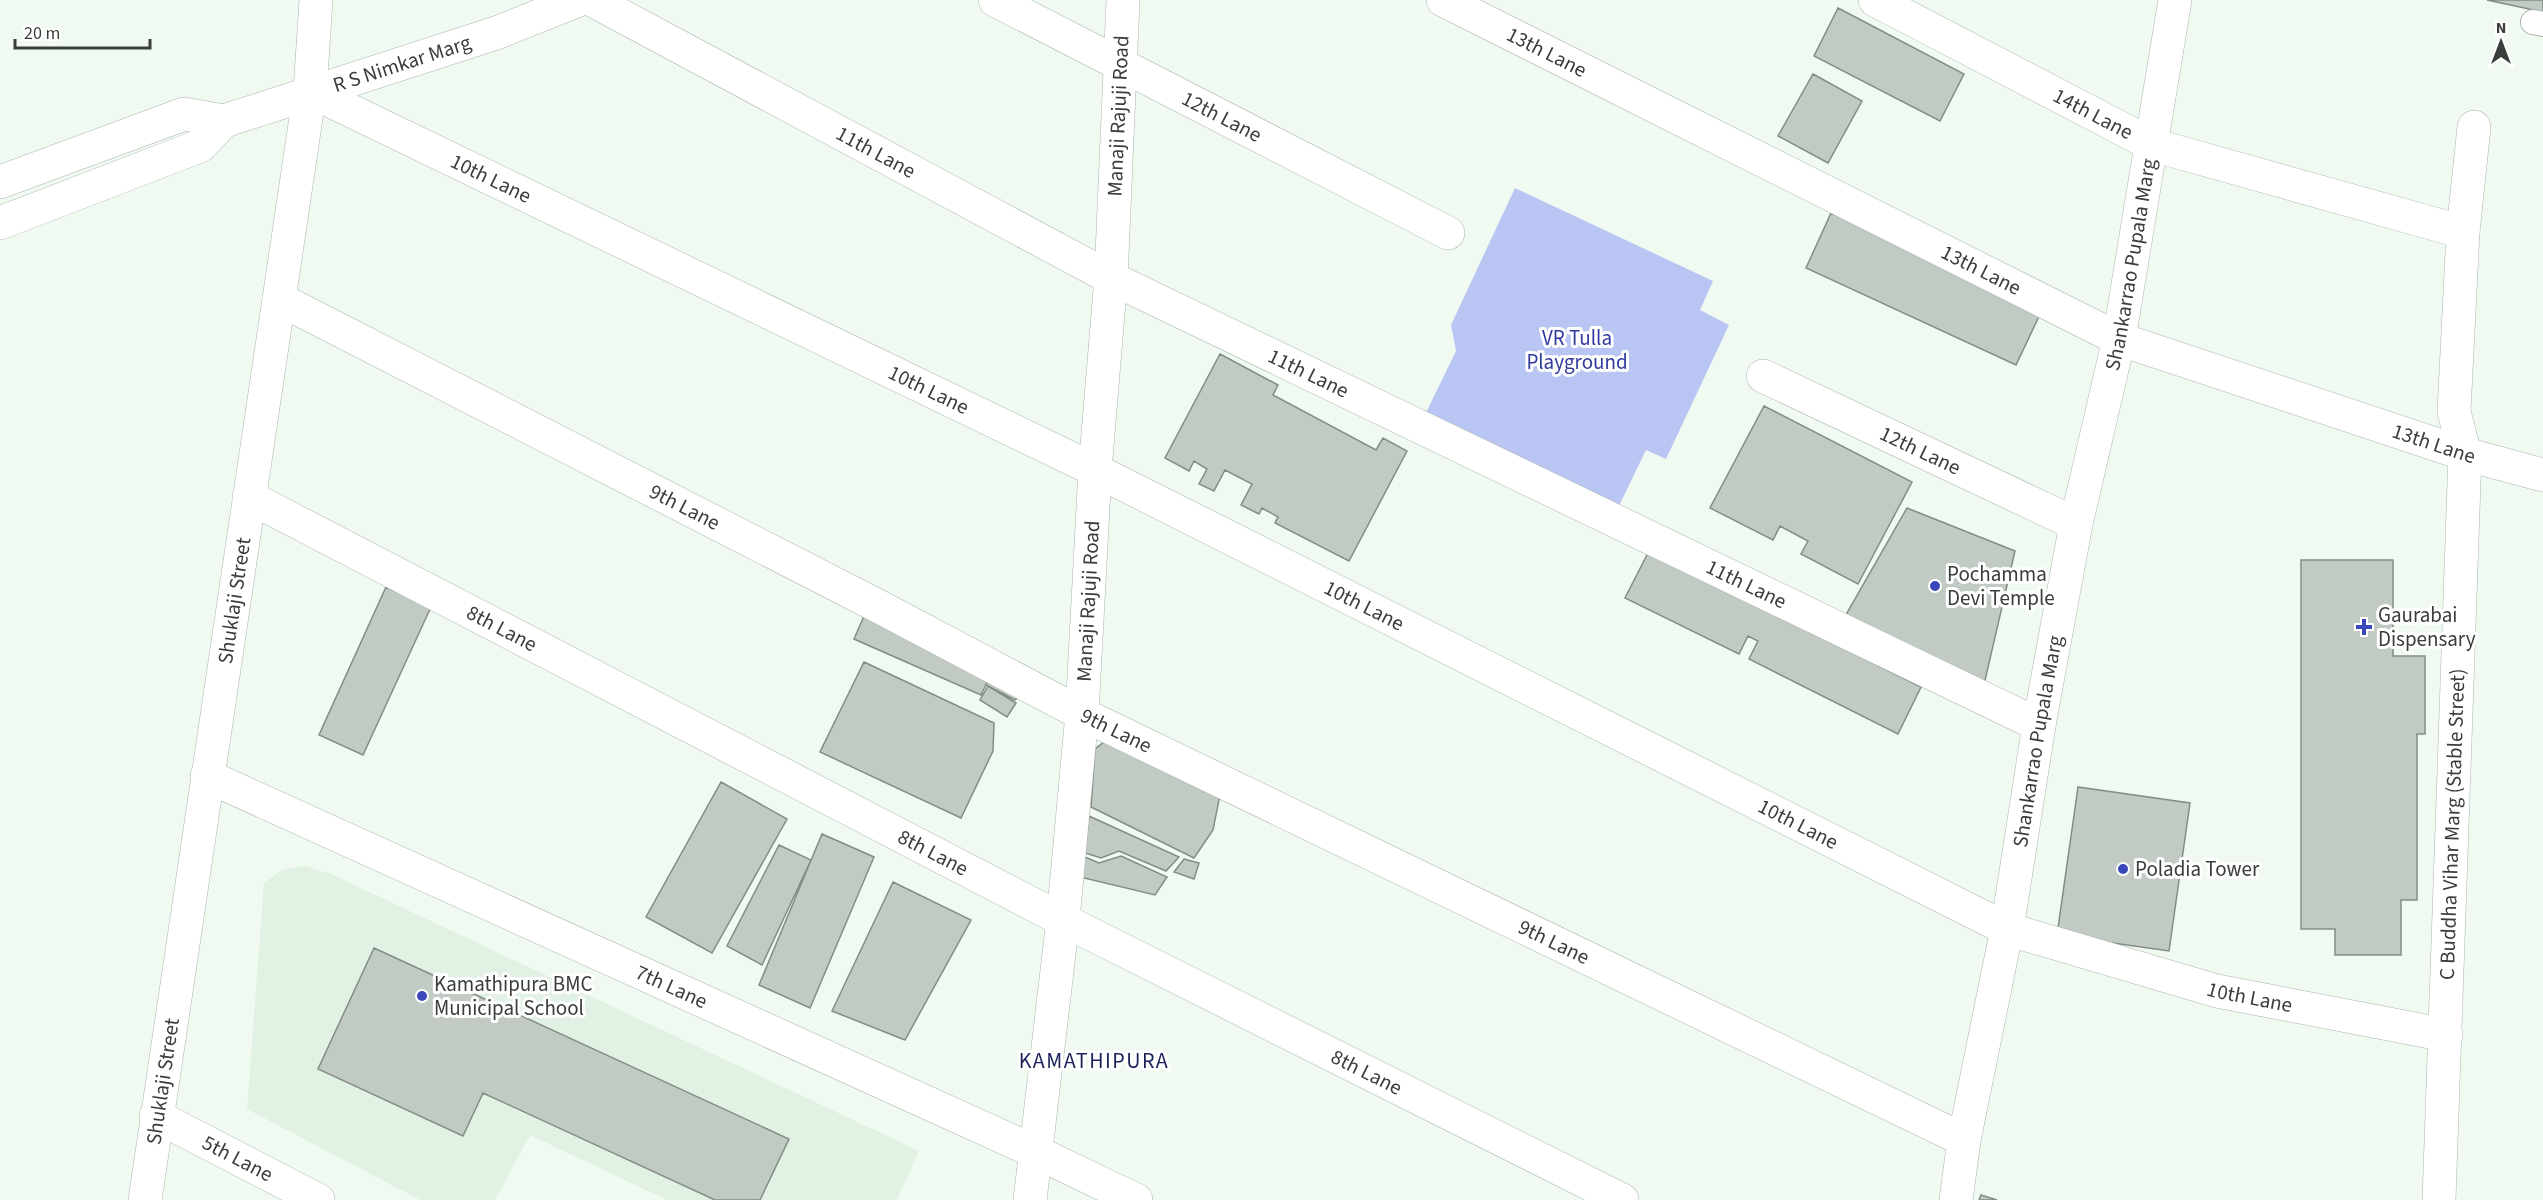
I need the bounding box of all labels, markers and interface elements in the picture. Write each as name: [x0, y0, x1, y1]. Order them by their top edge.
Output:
scale bar: [15, 12, 150, 50]
north arrow: [2471, 12, 2531, 72]
text: N: [2496, 17, 2506, 39]
street label: 13th Lane: [1501, 19, 1592, 85]
text: 20 m: [24, 21, 60, 46]
street label: R S Nimkar Marg: [329, 27, 475, 100]
street label: Manaji Rajuji Road: [1100, 35, 1136, 197]
street label: 14th Lane: [2048, 80, 2138, 147]
street label: 12th Lane: [1177, 84, 1267, 150]
street label: 11th Lane: [831, 118, 921, 186]
street label: 10th Lane: [446, 146, 536, 211]
street label: Shankarrao Pupala Marg: [2097, 156, 2164, 374]
street label: 13th Lane: [1936, 237, 2026, 303]
park label: VR Tulla Playground: [1526, 323, 1628, 377]
street label: 11th Lane: [1263, 341, 1354, 405]
street label: 10th Lane: [883, 357, 974, 422]
street label: 13th Lane: [2388, 416, 2479, 471]
street label: 12th Lane: [1875, 418, 1966, 482]
street label: 9th Lane: [644, 476, 725, 538]
street label: Manaji Rajuji Road: [1069, 520, 1107, 682]
street label: Shuklaji Street: [210, 535, 258, 666]
street label: 11th Lane: [1701, 552, 1792, 616]
place label: Pochamma Devi Temple: [1947, 559, 2055, 613]
street label: 10th Lane: [1319, 573, 1409, 638]
marker: Pochamma Devi Temple: [1928, 579, 1942, 593]
street label: 8th Lane: [461, 598, 542, 659]
place label: Gaurabai Dispensary: [2378, 600, 2476, 654]
marker: Gaurabai Dispensary: [2355, 618, 2373, 636]
street label: Shankarrao Pupala Marg: [2005, 632, 2070, 850]
street label: C Buddha Vihar Marg (Stable Street): [2432, 668, 2473, 981]
street label: 9th Lane: [1076, 701, 1157, 761]
street label: 10th Lane: [1753, 791, 1844, 857]
street label: 8th Lane: [893, 822, 974, 883]
place label: Poladia Tower: [2135, 854, 2260, 884]
marker: Poladia Tower: [2116, 862, 2130, 876]
street label: 9th Lane: [1513, 912, 1595, 972]
street label: 7th Lane: [631, 957, 712, 1016]
place label: Kamathipura BMC Municipal School: [434, 969, 592, 1023]
street label: 10th Lane: [2203, 974, 2295, 1020]
marker: Kamathipura BMC Municipal School: [415, 989, 429, 1003]
street label: Shuklaji Street: [138, 1016, 187, 1147]
street label: 8th Lane: [1326, 1042, 1407, 1103]
district label: KAMATHIPURA: [1019, 1045, 1169, 1077]
street label: 5th Lane: [197, 1128, 278, 1189]

